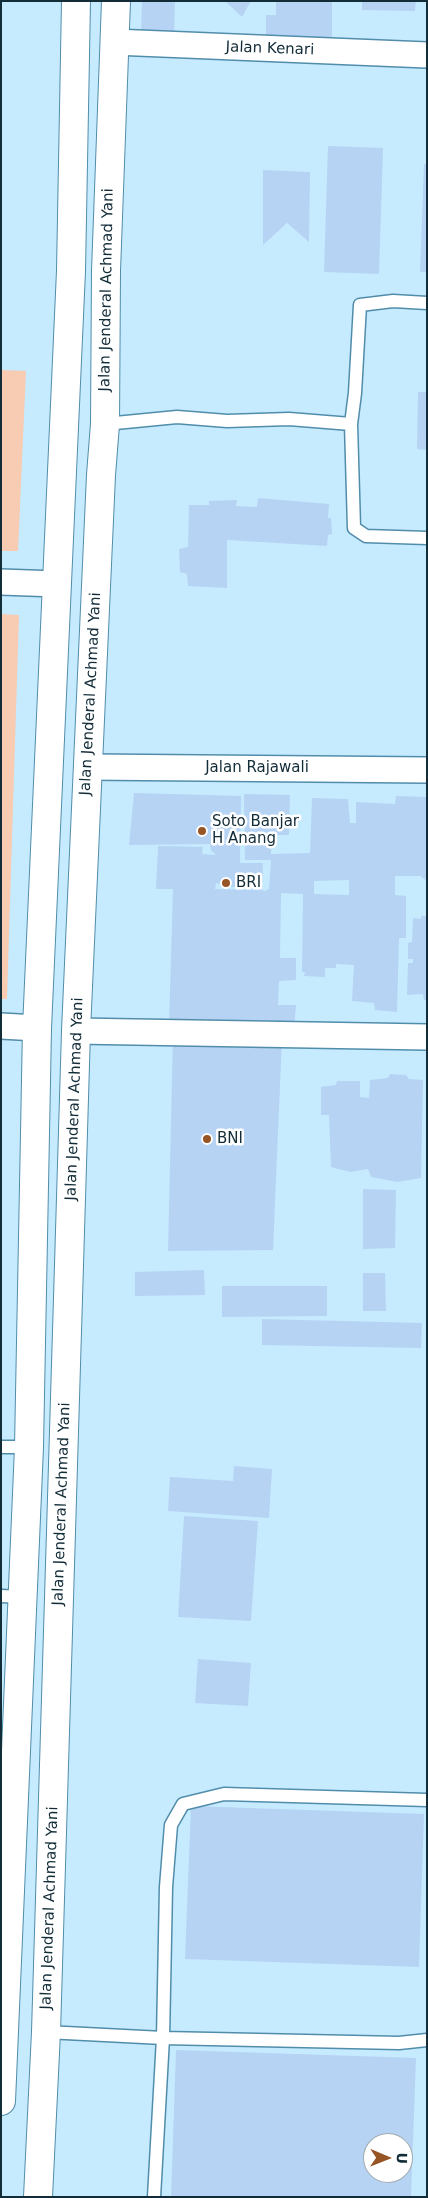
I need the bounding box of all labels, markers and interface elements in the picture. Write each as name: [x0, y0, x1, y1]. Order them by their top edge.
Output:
street label: Jalan Kenari: [225, 38, 315, 60]
street label: Jalan Jenderal Achmad Yani: [96, 188, 118, 392]
street label: Jalan Jenderal Achmad Yani: [77, 592, 105, 796]
street label: Jalan Rajawali: [205, 759, 309, 777]
place label: Soto Banjar H Anang: [212, 813, 299, 848]
marker: Soto Banjar H Anang: [196, 825, 208, 837]
place label: BRI: [236, 874, 261, 892]
marker: BRI: [220, 877, 232, 889]
street label: Jalan Jenderal Achmad Yani: [62, 997, 88, 1201]
place label: BNI: [217, 1130, 243, 1148]
marker: BNI: [201, 1133, 213, 1145]
street label: Jalan Jenderal Achmad Yani: [49, 1402, 75, 1606]
street label: Jalan Jenderal Achmad Yani: [37, 1806, 63, 2010]
north arrow: [363, 2133, 413, 2183]
text: U: [394, 2152, 410, 2164]

